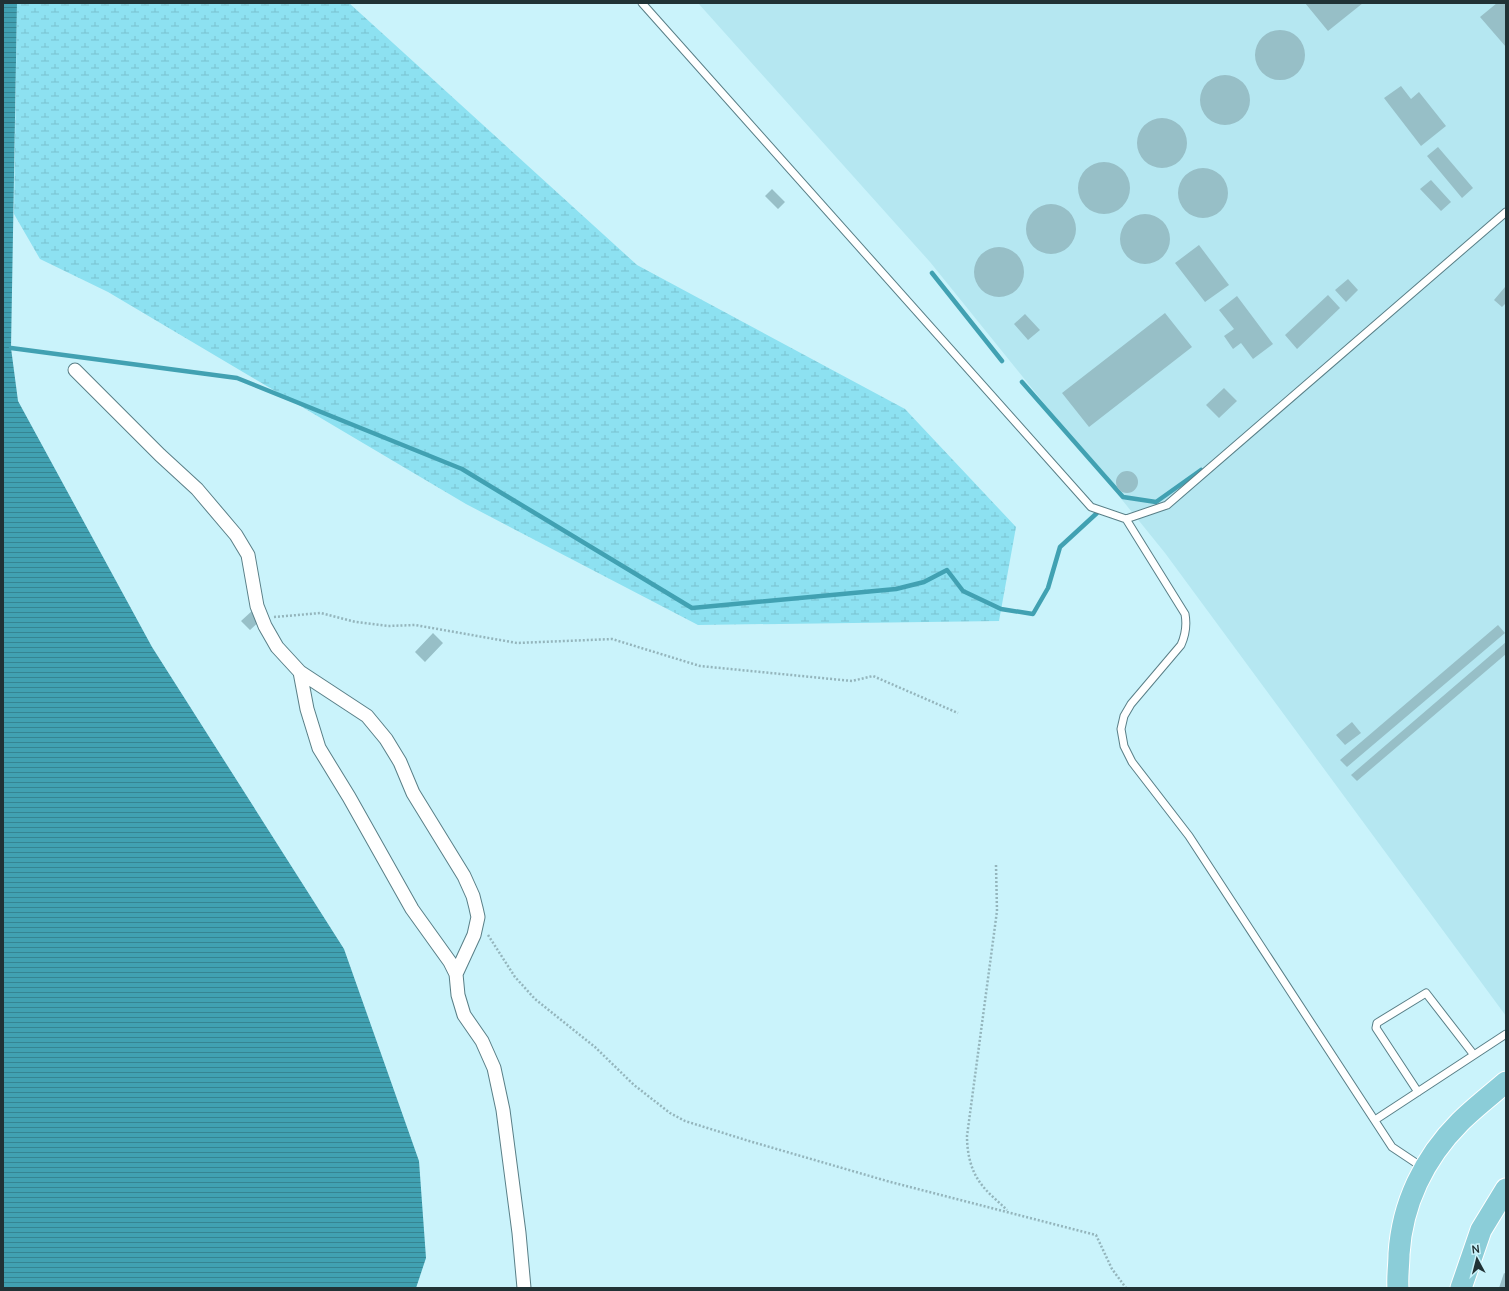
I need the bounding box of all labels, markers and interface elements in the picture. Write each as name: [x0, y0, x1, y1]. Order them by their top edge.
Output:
north arrow: [1457, 1239, 1497, 1279]
text: N: [1471, 1241, 1481, 1257]

